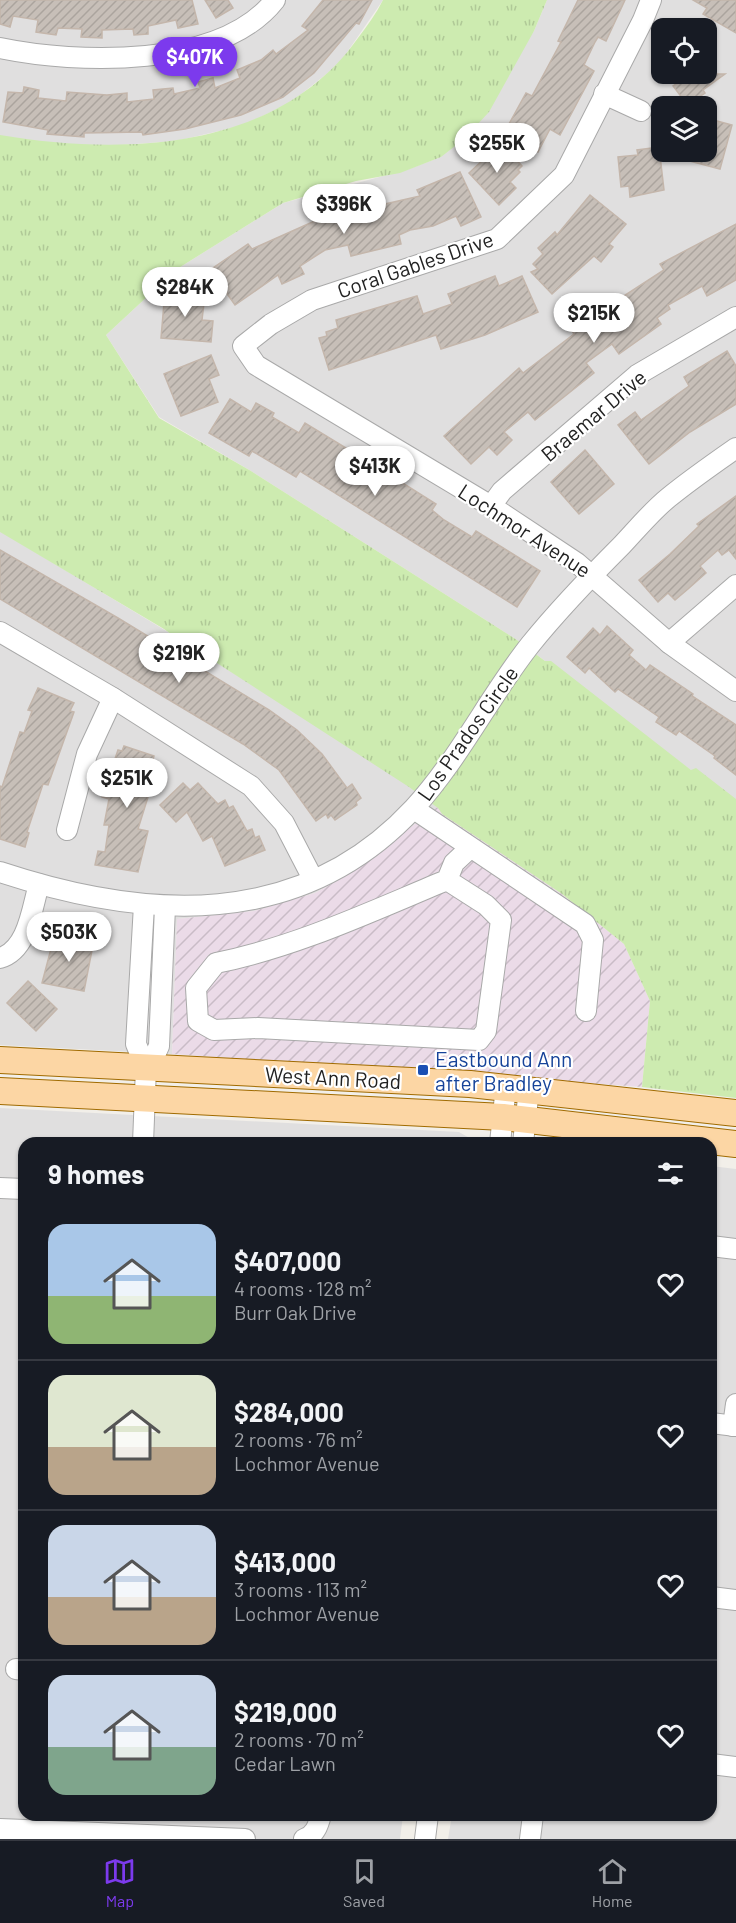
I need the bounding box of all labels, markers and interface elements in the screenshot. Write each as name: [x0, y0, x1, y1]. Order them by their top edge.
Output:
map controls: [651, 18, 717, 162]
button: locate: [651, 18, 717, 84]
pin: $407K: [153, 37, 237, 88]
text: $407K: [166, 44, 224, 68]
button: layers: [651, 96, 717, 162]
pin: $255K: [455, 123, 539, 174]
text: $255K: [469, 130, 525, 154]
pin: $396K: [302, 184, 386, 235]
text: $396K: [316, 191, 372, 215]
street label: Coral Gables Drive: [334, 226, 496, 302]
pin: $284K: [143, 267, 227, 318]
text: $284K: [156, 274, 214, 298]
pin: $215K: [552, 293, 636, 344]
text: $215K: [568, 300, 620, 324]
street label: Braemar Drive: [535, 364, 651, 466]
pin: $413K: [333, 446, 417, 497]
text: $413K: [349, 453, 401, 477]
street label: Lochmor Avenue: [454, 478, 596, 582]
pin: $219K: [137, 633, 221, 684]
text: $219K: [153, 640, 205, 664]
street label: Los Prados Circle: [411, 661, 523, 805]
pin: $251K: [85, 758, 169, 809]
text: $251K: [101, 765, 153, 789]
pin: $503K: [27, 912, 111, 963]
text: $503K: [41, 919, 97, 943]
place label: Eastbound Ann after Bradley: [435, 1046, 572, 1095]
street label: West Ann Road: [264, 1061, 402, 1093]
marker: Eastbound Ann after Bradley: [416, 1063, 430, 1077]
icon: filters: [654, 1157, 687, 1190]
text: 9 homes: [48, 1158, 144, 1189]
text: $407,000: [234, 1245, 341, 1276]
icon: home: [96, 1248, 168, 1320]
icon: heart: [654, 1268, 687, 1301]
text: 4 rooms · 128 m²: [234, 1276, 372, 1300]
text: Burr Oak Drive: [234, 1300, 357, 1324]
text: $284,000: [234, 1396, 344, 1427]
icon: home: [96, 1399, 168, 1471]
icon: heart: [654, 1419, 687, 1452]
text: 2 rooms · 76 m²: [234, 1427, 363, 1451]
text: Lochmor Avenue: [234, 1451, 380, 1475]
text: $413,000: [234, 1546, 336, 1577]
icon: home: [96, 1549, 168, 1621]
icon: heart: [654, 1569, 687, 1602]
text: 3 rooms · 113 m²: [234, 1577, 367, 1601]
text: Lochmor Avenue: [234, 1601, 380, 1625]
text: $219,000: [234, 1696, 337, 1727]
icon: home: [96, 1699, 168, 1771]
icon: heart: [654, 1719, 687, 1752]
text: 2 rooms · 70 m²: [234, 1727, 364, 1751]
text: Cedar Lawn: [234, 1751, 336, 1775]
tab: Map: [103, 1855, 136, 1910]
tab: Saved: [343, 1855, 385, 1910]
tab: Home: [592, 1855, 633, 1910]

